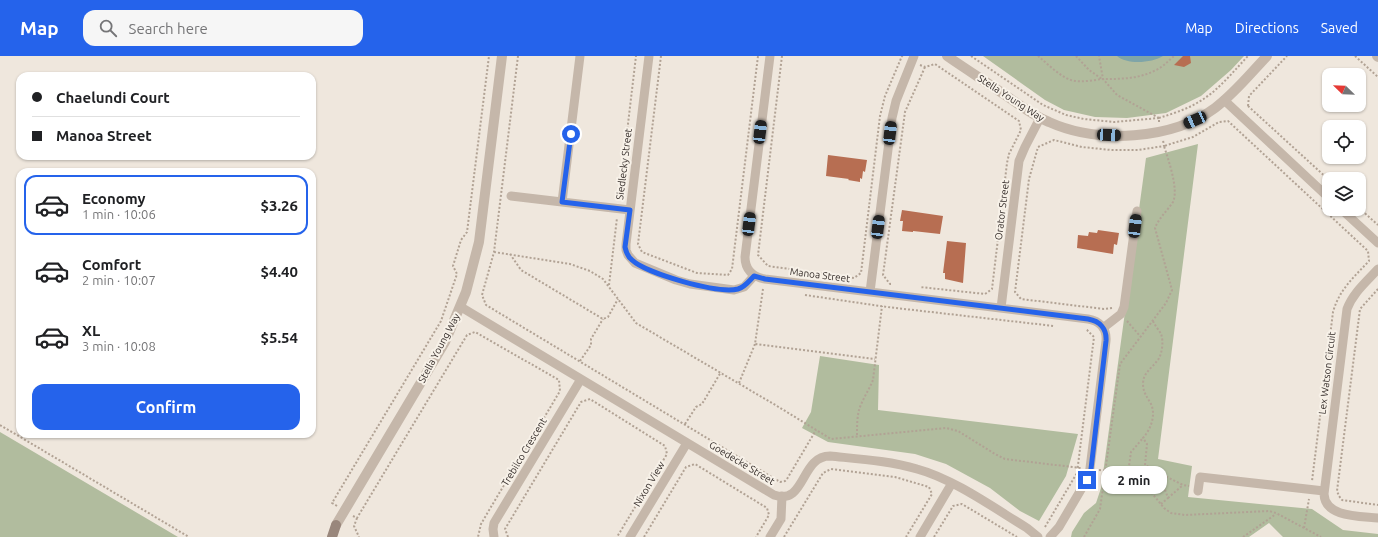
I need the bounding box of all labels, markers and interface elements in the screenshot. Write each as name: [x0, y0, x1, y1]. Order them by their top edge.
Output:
search box: [83, 10, 363, 46]
text: Map: [20, 17, 59, 39]
icon: search: [97, 17, 119, 39]
text: Search here: [129, 20, 208, 37]
text: Map: [1185, 20, 1213, 36]
text: Directions: [1235, 20, 1299, 36]
text: Saved: [1321, 20, 1358, 36]
north arrow: [1322, 68, 1366, 112]
map controls: [1322, 68, 1366, 216]
street label: Stella Young Way: [976, 72, 1046, 124]
text: Chaelundi Court: [56, 89, 170, 106]
car: [1182, 110, 1208, 130]
car: [753, 119, 767, 145]
car: [883, 120, 897, 146]
button: locate: [1322, 120, 1366, 164]
route start: [562, 125, 580, 143]
text: Manoa Street: [56, 127, 152, 144]
street label: Siedlecky Street: [614, 128, 634, 200]
car: [1097, 128, 1121, 142]
button: layers: [1322, 172, 1366, 216]
street label: Orator Street: [993, 179, 1011, 241]
icon: car: [34, 187, 70, 223]
text: Economy: [82, 190, 146, 207]
text: $3.26: [260, 197, 298, 214]
text: 1 min · 10:06: [82, 207, 156, 221]
car: [742, 211, 756, 237]
car: [1128, 213, 1142, 239]
car: [871, 214, 885, 240]
icon: car: [34, 253, 70, 289]
text: Comfort: [82, 256, 141, 273]
text: $4.40: [260, 263, 298, 280]
street label: Manoa Street: [789, 266, 851, 284]
text: 2 min · 10:07: [82, 273, 156, 287]
street label: Stella Young Way: [416, 311, 462, 385]
icon: car: [34, 319, 70, 355]
text: XL: [82, 322, 100, 339]
text: $5.54: [260, 329, 298, 346]
street label: Lex Watson Circuit: [1316, 331, 1338, 415]
text: 3 min · 10:08: [82, 339, 156, 353]
button: Confirm: [32, 384, 300, 430]
street label: Trebilco Crescent: [499, 416, 549, 488]
street label: Goedecke Street: [707, 439, 777, 487]
street label: Nixon View: [631, 459, 667, 509]
callout: 2 min: [1101, 466, 1167, 494]
route end: [1078, 471, 1096, 489]
text: 2 min: [1118, 473, 1150, 487]

